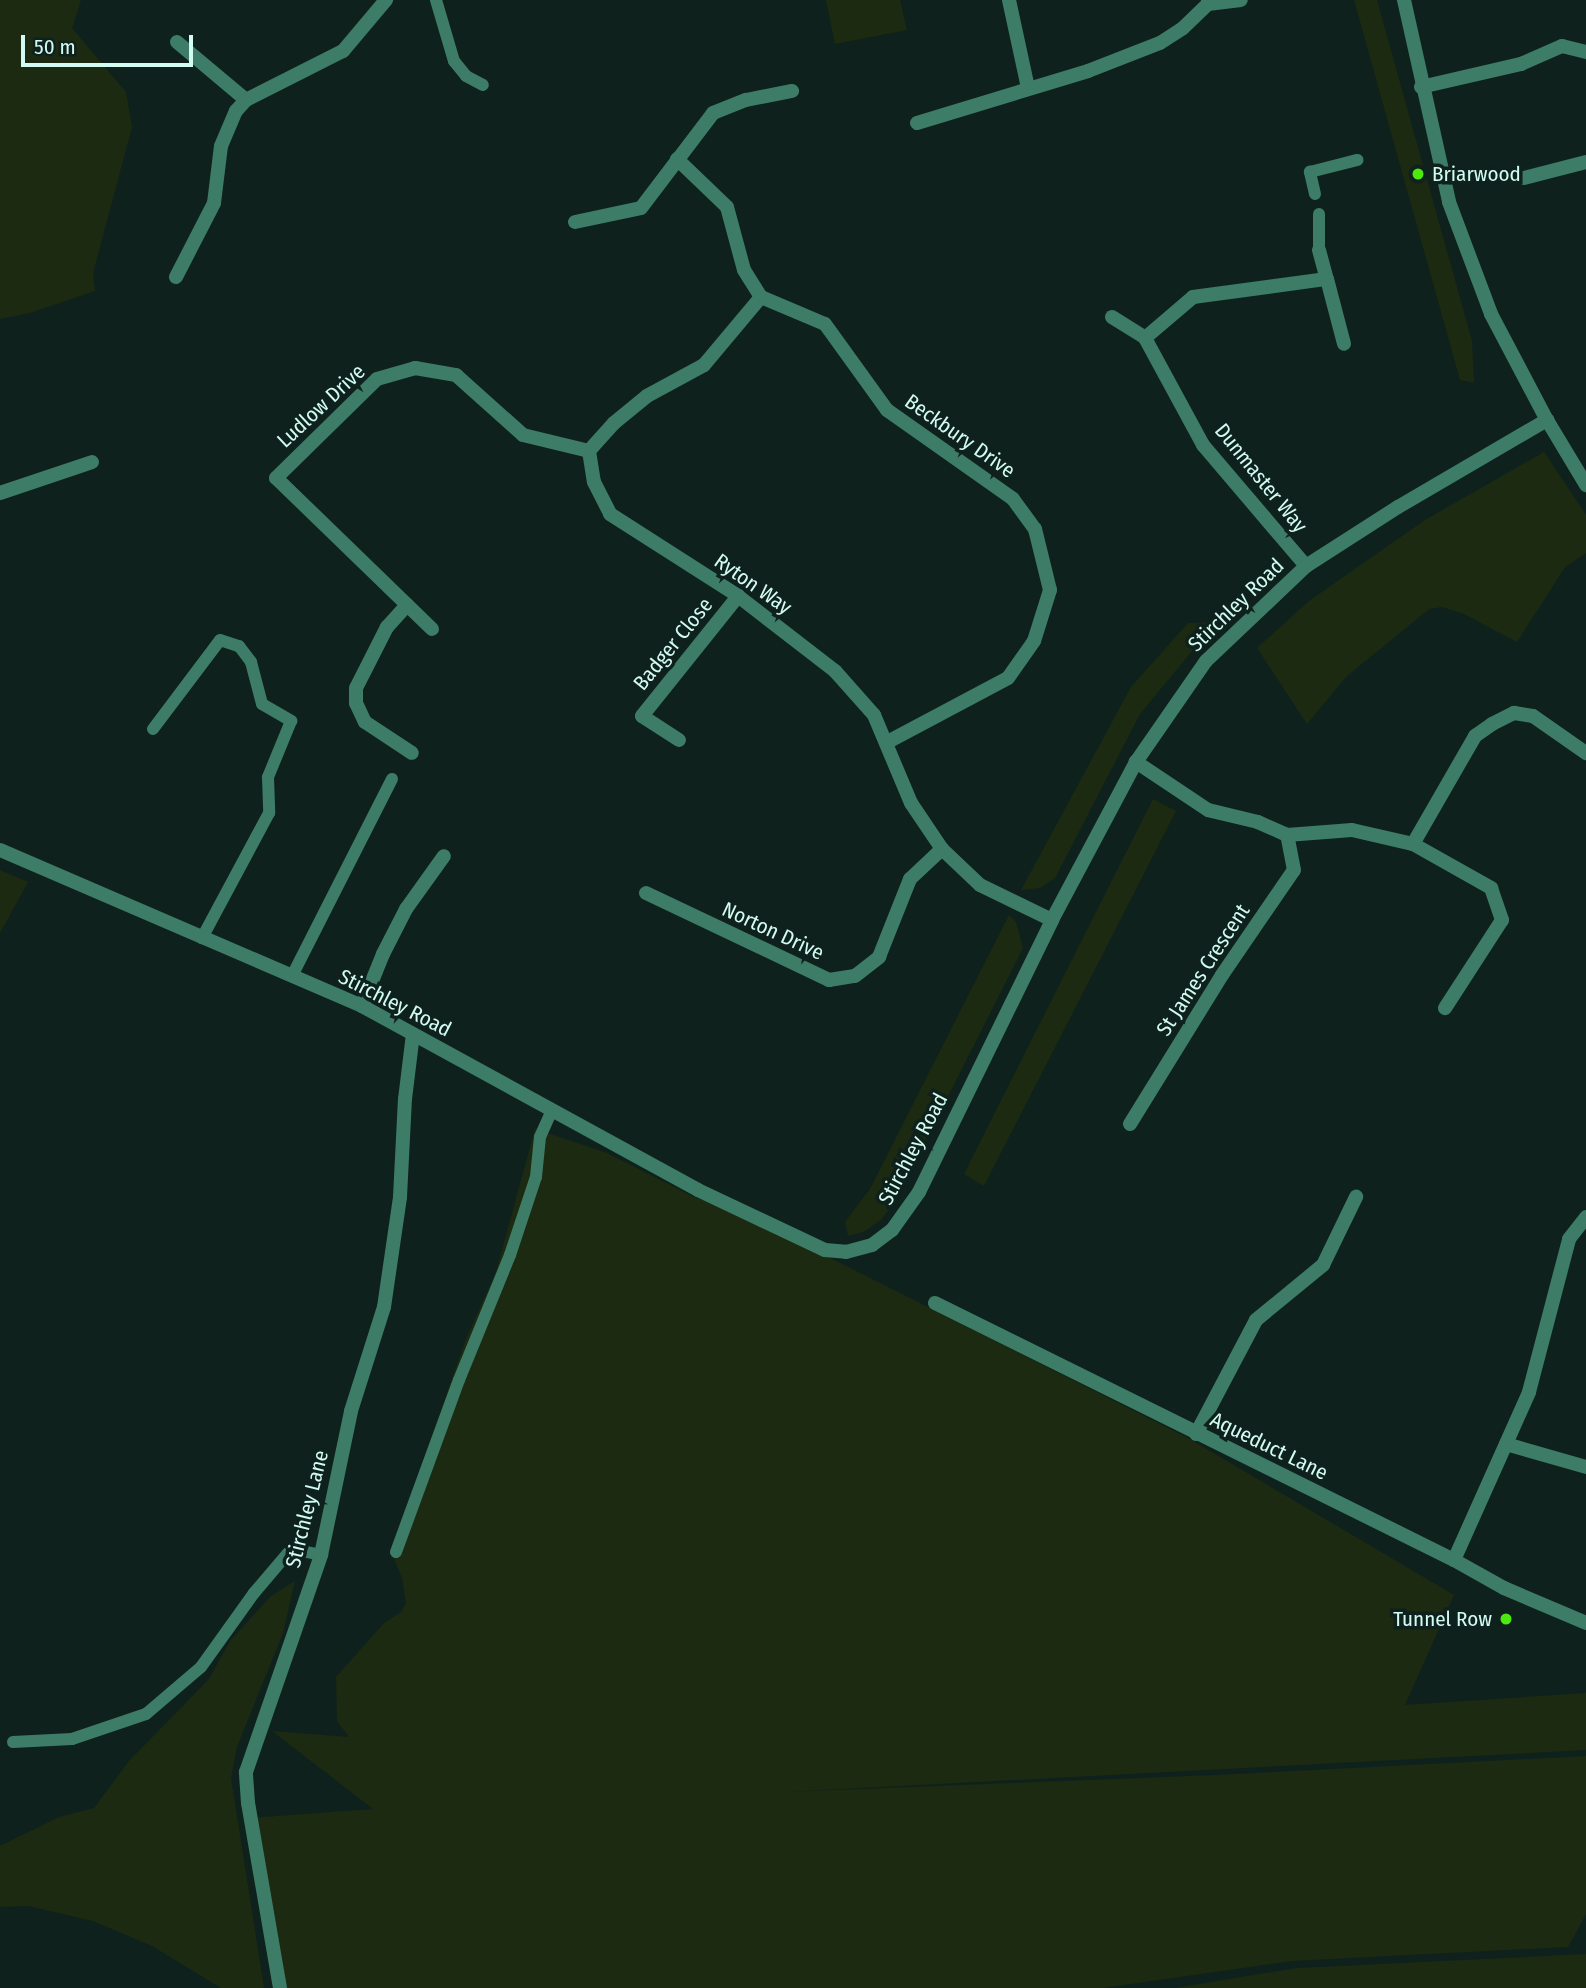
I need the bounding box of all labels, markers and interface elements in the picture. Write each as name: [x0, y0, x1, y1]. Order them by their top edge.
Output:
scale bar: [24, 21, 196, 65]
text: 50 m: [34, 34, 76, 60]
place label: Briarwood: [1432, 161, 1521, 187]
marker: Briarwood: [1410, 166, 1426, 182]
street label: Ludlow Drive: [272, 359, 370, 453]
street label: Beckbury Drive: [900, 389, 1020, 483]
street label: Dunmaster Way: [1209, 418, 1313, 538]
street label: Ryton Way: [709, 548, 797, 620]
street label: Stirchley Road: [1183, 553, 1289, 657]
street label: Badger Close: [628, 593, 718, 695]
street label: Norton Drive: [718, 897, 828, 965]
street label: St James Crescent: [1151, 899, 1255, 1041]
street label: Stirchley Road: [335, 964, 455, 1042]
street label: Stirchley Road: [873, 1089, 953, 1209]
street label: Aqueduct Lane: [1206, 1407, 1332, 1485]
street label: Stirchley Lane: [280, 1448, 334, 1570]
place label: Tunnel Row: [1393, 1606, 1492, 1632]
marker: Tunnel Row: [1498, 1611, 1514, 1627]

